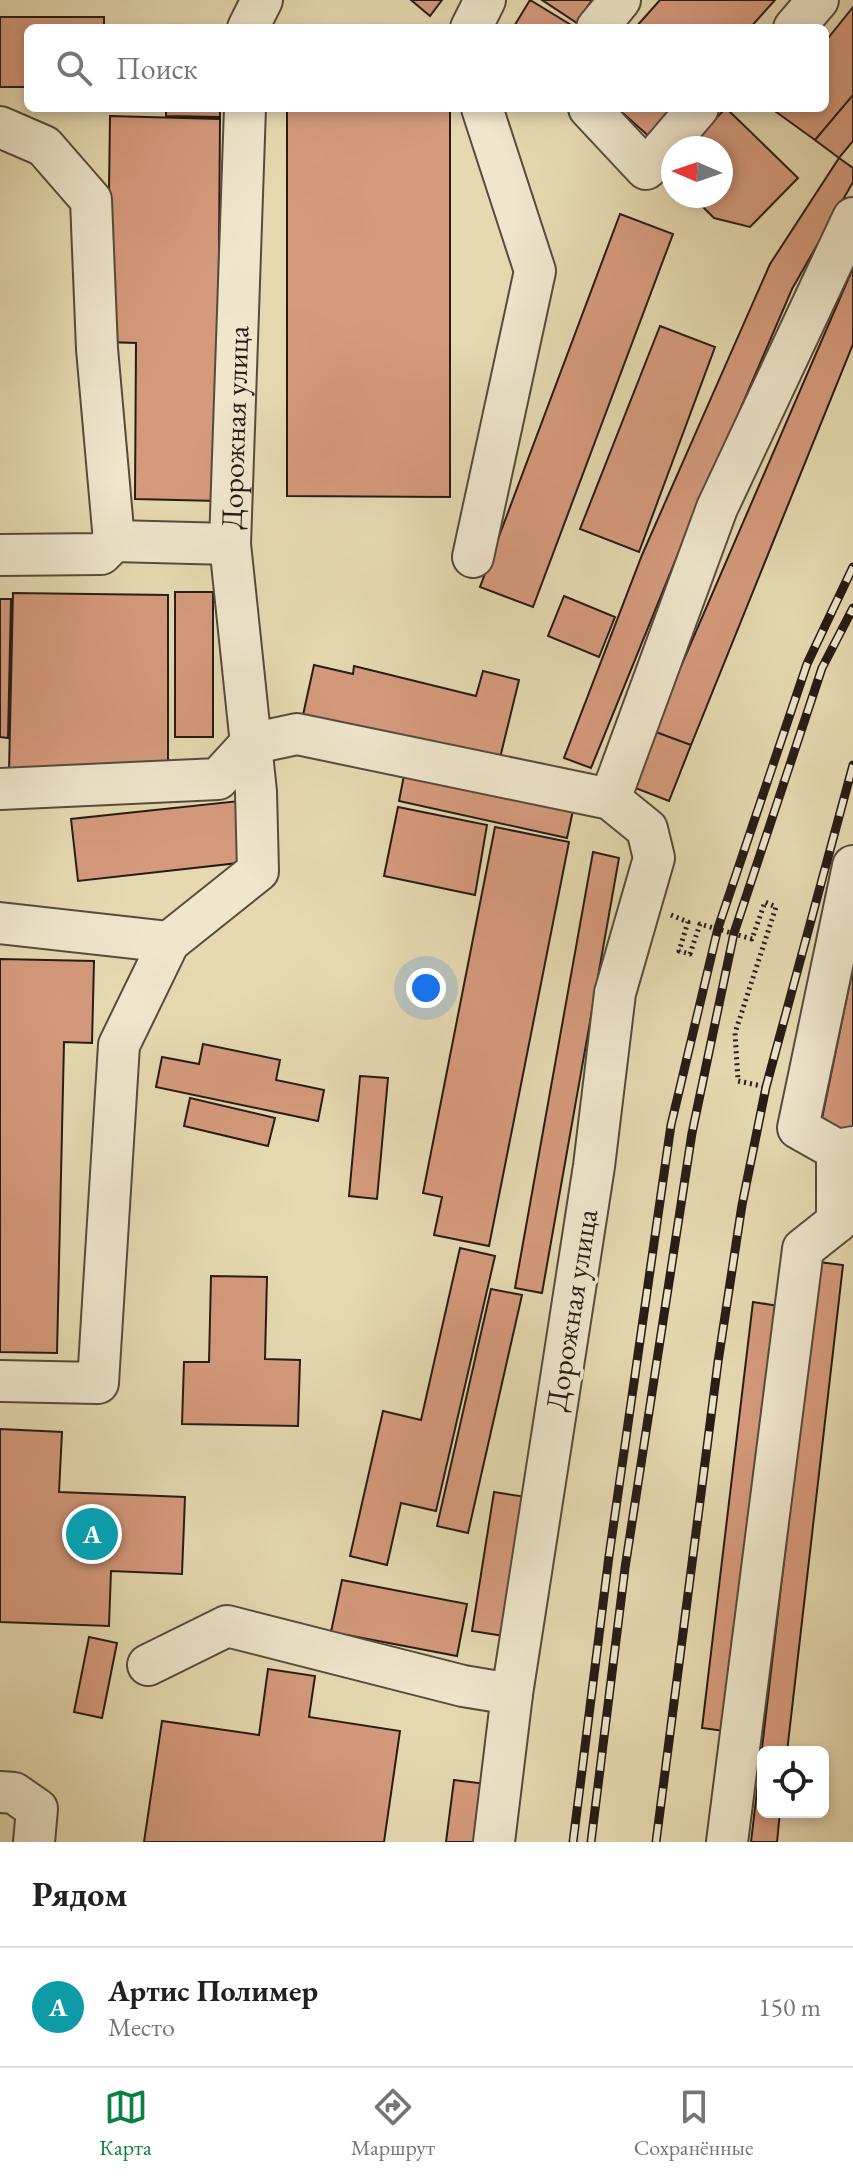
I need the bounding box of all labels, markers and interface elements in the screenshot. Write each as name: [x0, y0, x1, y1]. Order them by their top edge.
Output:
search box: [24, 24, 829, 112]
icon: search: [52, 46, 96, 90]
text: Поиск: [116, 49, 198, 88]
north arrow: [661, 136, 733, 208]
street label: Дорожная улица: [211, 325, 257, 530]
your location: [406, 968, 446, 1008]
street label: Дорожная улица: [536, 1206, 606, 1414]
pin: A: [66, 1504, 118, 1564]
map controls: [757, 1746, 829, 1818]
button: locate: [757, 1746, 829, 1818]
text: Рядом: [32, 1872, 127, 1916]
text: Артис Полимер: [108, 1971, 318, 2010]
text: A: [49, 1990, 67, 2024]
text: 150 m: [758, 1990, 821, 2024]
text: Место: [108, 2010, 175, 2044]
tab: Карта: [99, 2085, 152, 2162]
tab: Маршрут: [351, 2085, 435, 2162]
tab: Сохранённые: [634, 2085, 754, 2162]

